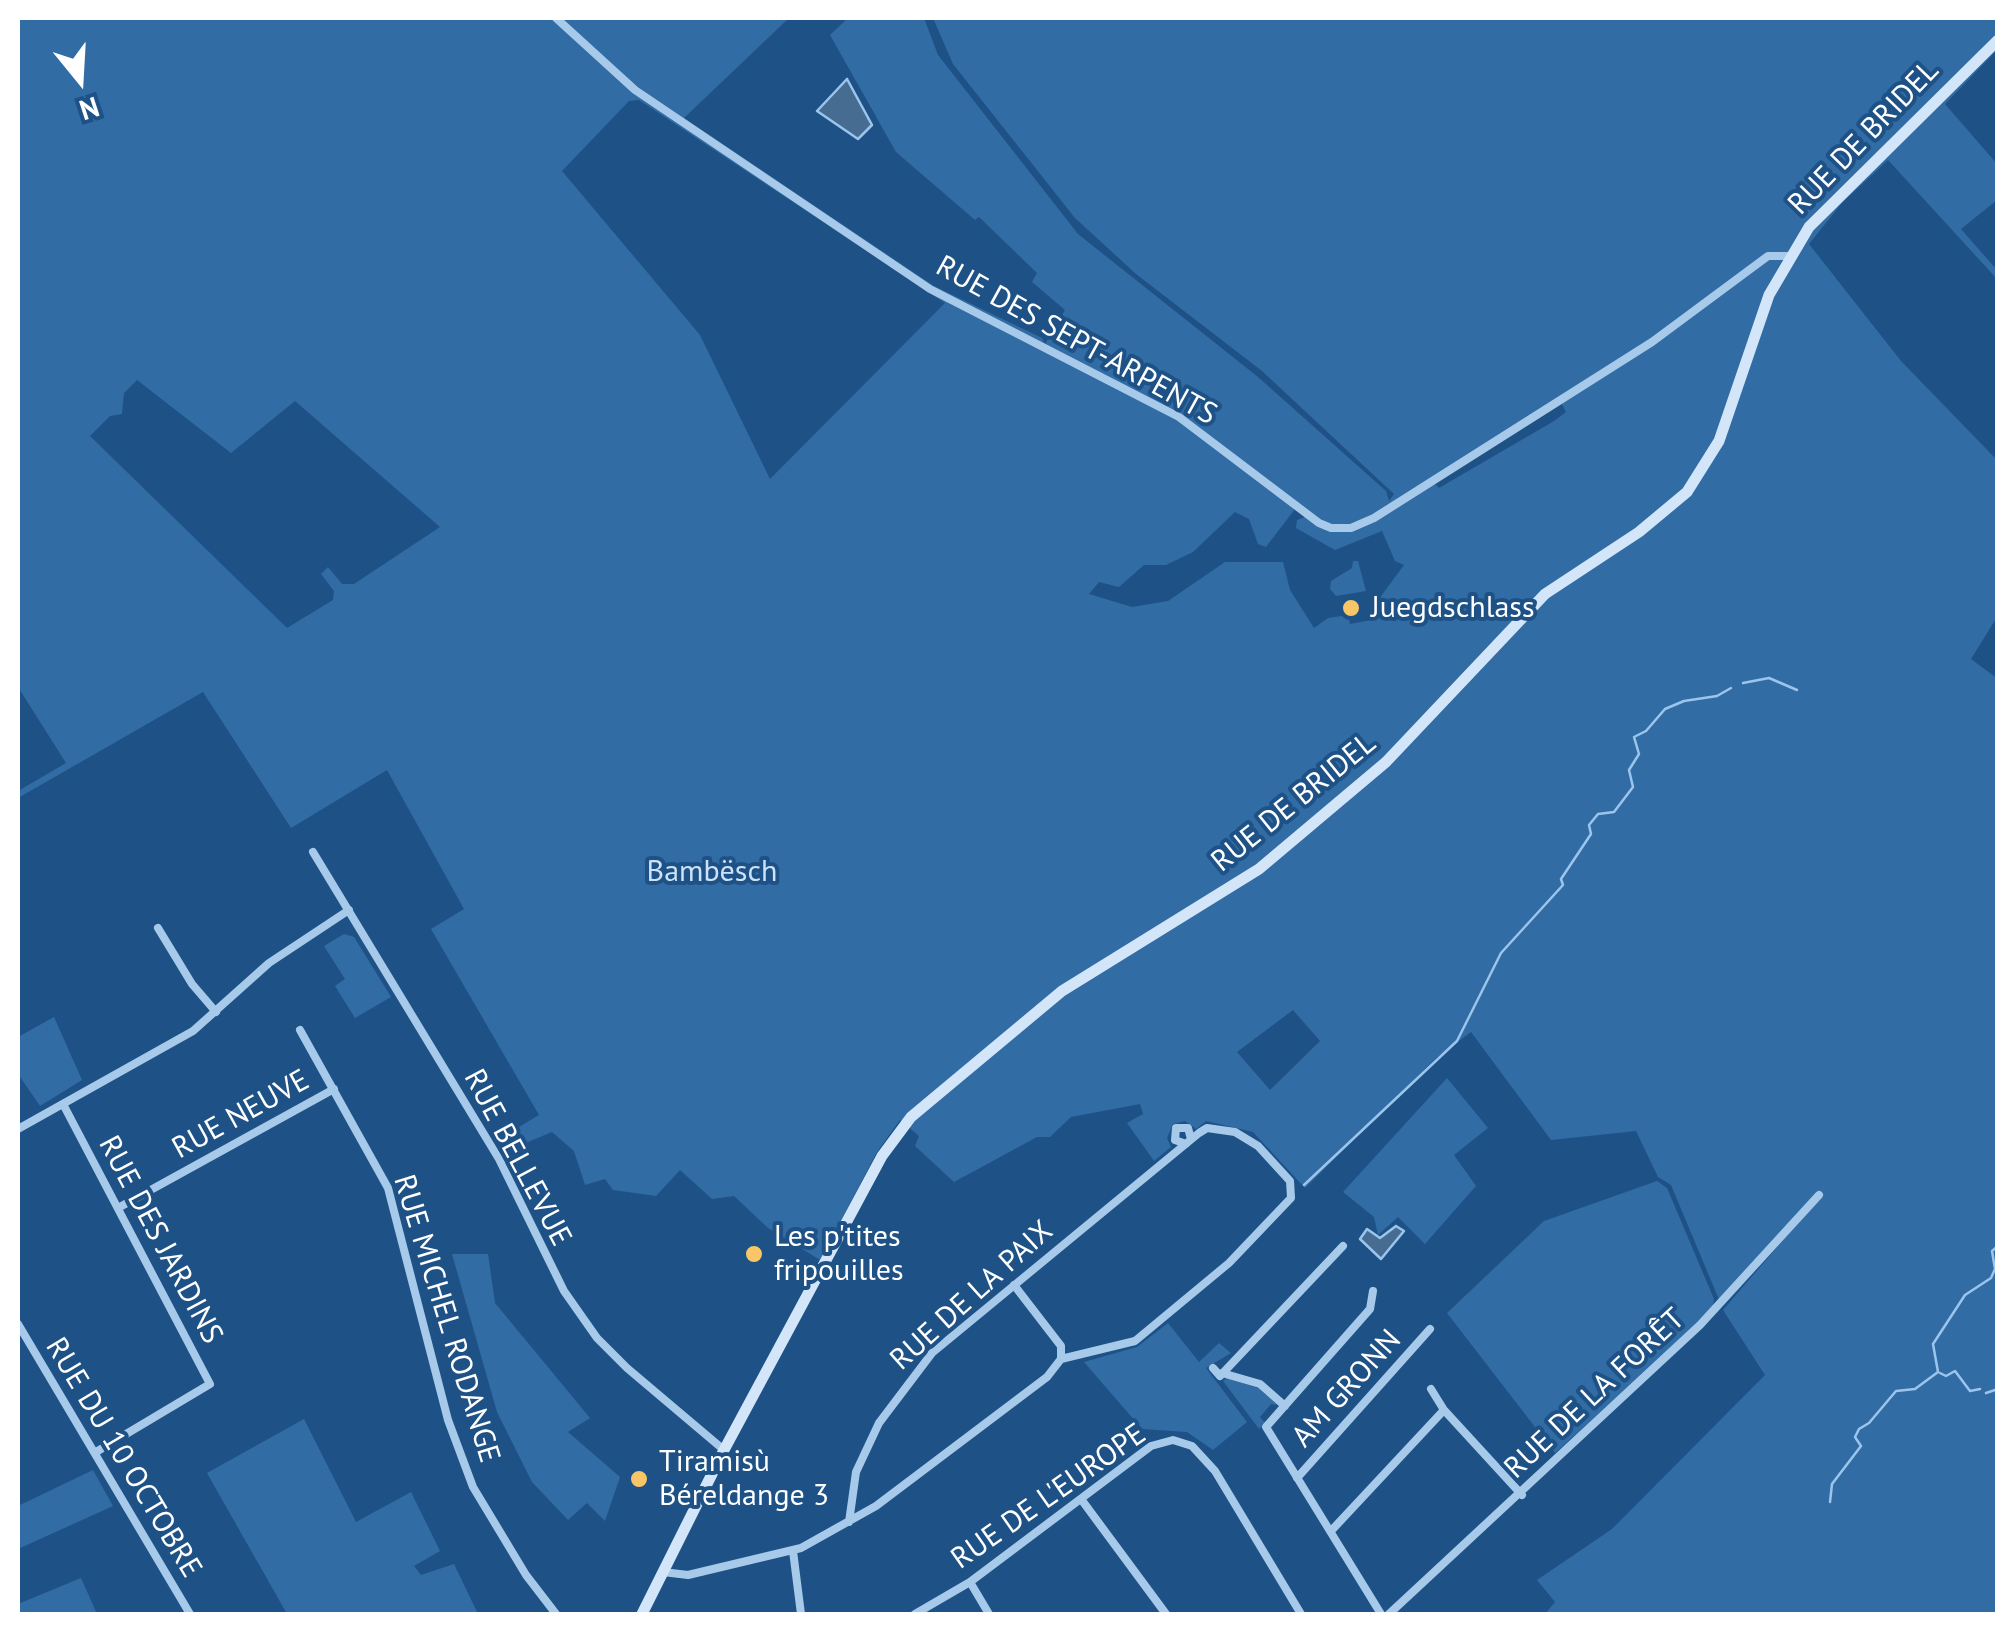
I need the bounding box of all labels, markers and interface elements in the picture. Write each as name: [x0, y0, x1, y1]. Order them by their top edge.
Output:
north arrow: [30, 30, 130, 130]
street label: RUE DE BRIDEL: [1781, 53, 1947, 223]
text: N: [75, 89, 104, 129]
street label: RUE DES SEPT-ARPENTS: [929, 249, 1223, 433]
place label: Juegdschlass: [1371, 590, 1535, 626]
marker: Juegdschlass: [1340, 597, 1362, 619]
street label: RUE DE BRIDEL: [1205, 726, 1383, 880]
park label: Bambësch: [647, 854, 777, 890]
street label: RUE NEUVE: [166, 1063, 316, 1167]
street label: RUE BELLEVUE: [455, 1064, 579, 1252]
street label: RUE DES JARDINS: [90, 1130, 230, 1350]
street label: RUE MICHEL RODANGE: [385, 1171, 507, 1467]
street label: RUE DE LA PAIX: [883, 1214, 1061, 1378]
place label: Les p'tites fripouilles: [774, 1219, 904, 1290]
marker: Les p'tites fripouilles: [743, 1243, 765, 1265]
street label: RUE DE LA FORÊT: [1497, 1301, 1693, 1487]
street label: AM GRONN: [1285, 1323, 1409, 1455]
street label: RUE DU 10 OCTOBRE: [37, 1332, 209, 1584]
street label: RUE DE L'EUROPE: [945, 1417, 1153, 1577]
place label: Tiramisù Béreldange 3: [659, 1444, 829, 1514]
marker: Tiramisù Béreldange 3: [628, 1468, 650, 1490]

